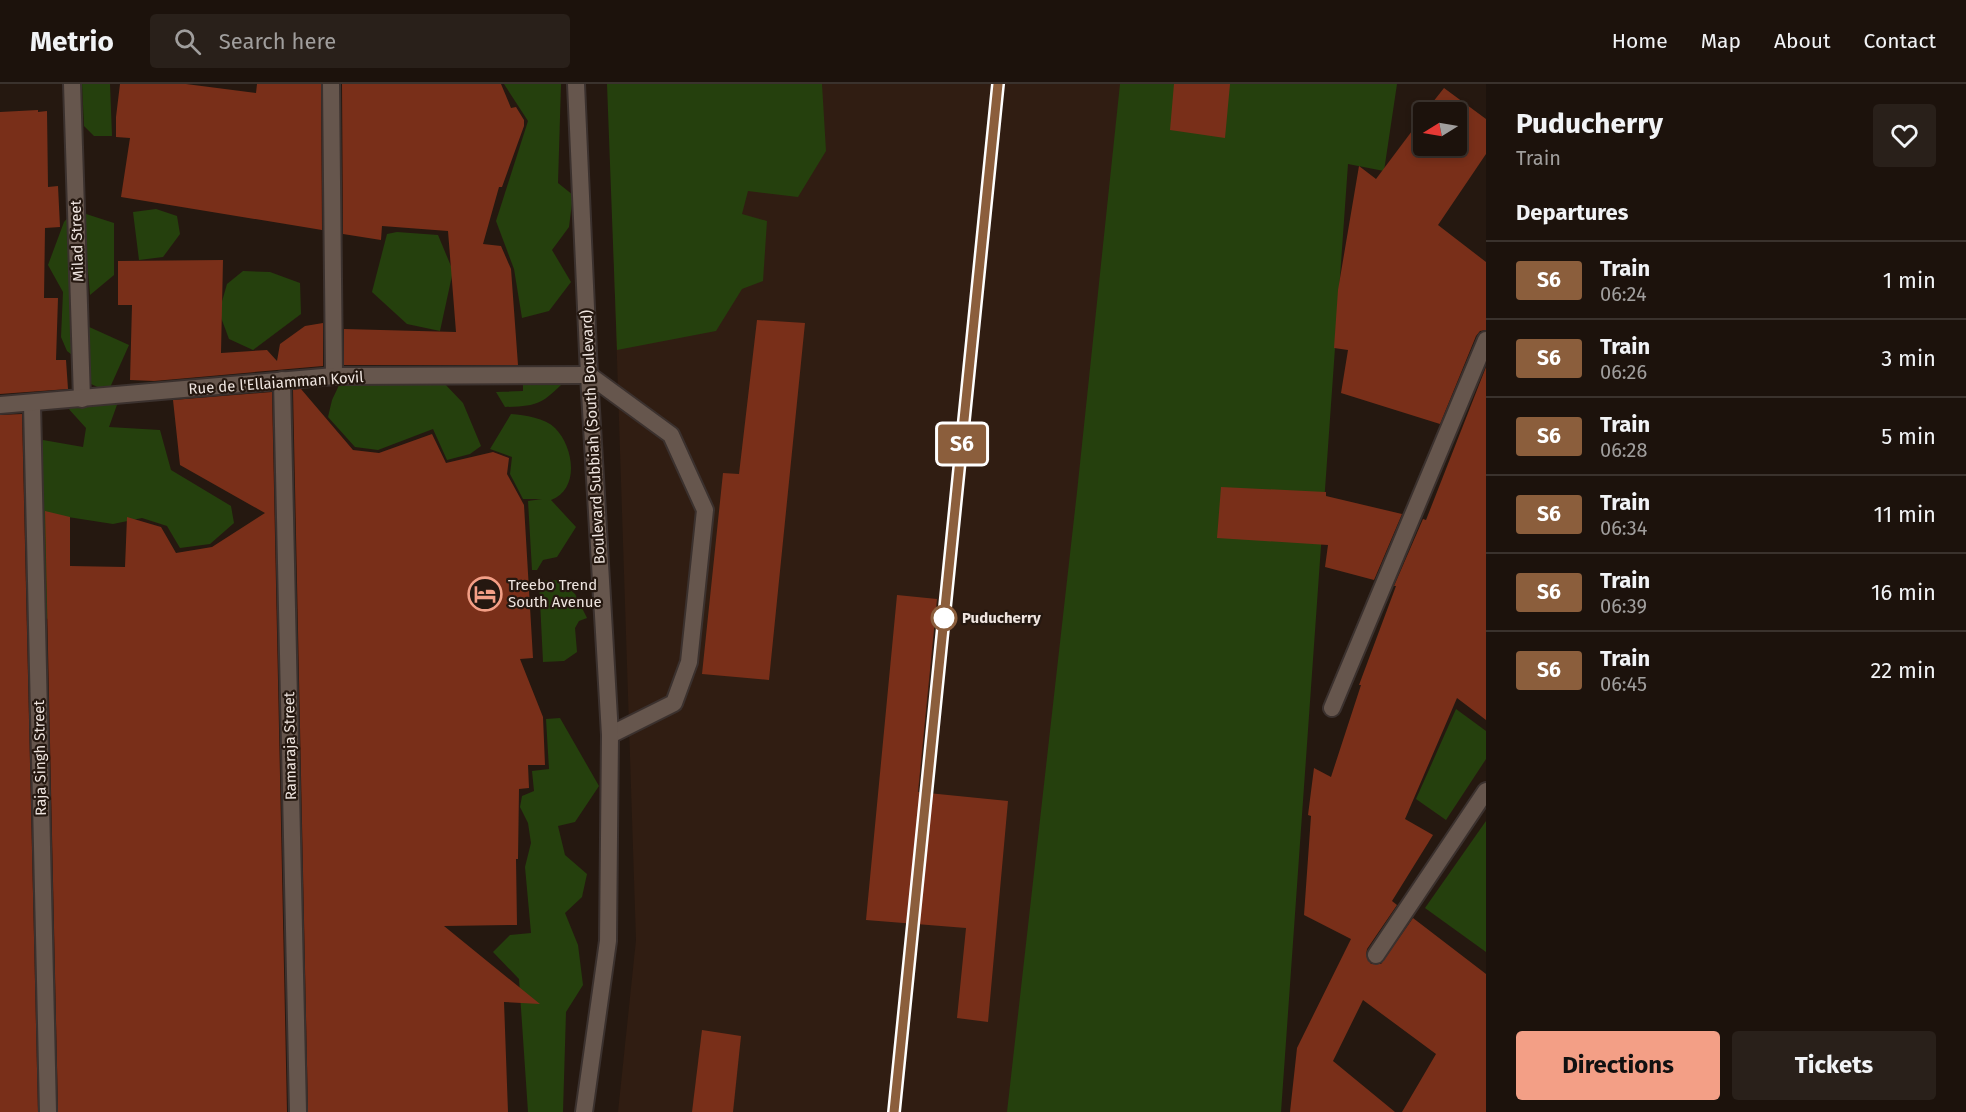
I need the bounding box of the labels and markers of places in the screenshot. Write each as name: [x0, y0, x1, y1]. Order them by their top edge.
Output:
hotel icon: Treebo Trend South Avenue: [467, 576, 503, 612]
place label: Treebo Trend South Avenue: [508, 576, 602, 611]
marker: Puducherry: [931, 605, 957, 631]
place label: Puducherry: [962, 609, 1041, 627]

